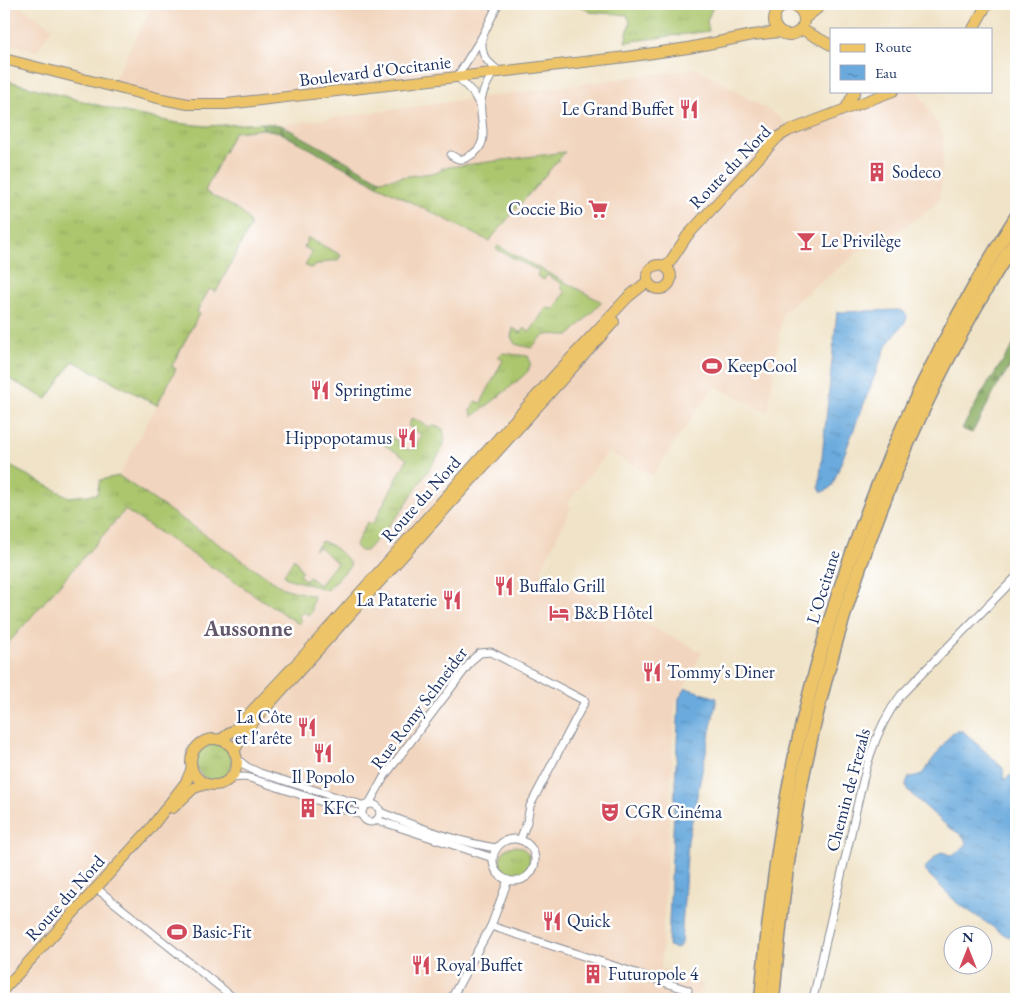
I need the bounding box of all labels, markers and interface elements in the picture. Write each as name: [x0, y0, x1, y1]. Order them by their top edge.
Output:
legend: [830, 28, 992, 92]
text: Route: [875, 37, 912, 56]
street label: Boulevard d'Occitanie: [298, 50, 452, 91]
text: Eau: [875, 63, 897, 82]
place label: Le Grand Buffet: [562, 97, 674, 120]
restaurant icon: Le Grand Buffet: [678, 98, 700, 120]
street label: Route du Nord: [684, 119, 776, 213]
place label: Sodeco: [892, 160, 941, 183]
building icon: Sodeco: [866, 161, 888, 183]
place label: Coccie Bio: [508, 197, 583, 220]
supermarket icon: Coccie Bio: [587, 198, 609, 220]
place label: Le Privilège: [821, 229, 901, 252]
bar icon: Le Privilège: [795, 230, 817, 252]
place label: KeepCool: [727, 354, 797, 377]
sports icon: KeepCool: [701, 355, 723, 377]
place label: Springtime: [335, 378, 412, 401]
restaurant icon: Springtime: [309, 379, 331, 401]
place label: Hippopotamus: [285, 426, 392, 449]
restaurant icon: Hippopotamus: [396, 427, 418, 449]
street label: Route du Nord: [376, 450, 466, 546]
street label: L'Occitane: [800, 547, 845, 627]
place label: Buffalo Grill: [519, 574, 605, 597]
restaurant icon: Buffalo Grill: [493, 575, 515, 597]
place label: La Pataterie: [357, 588, 437, 611]
restaurant icon: La Pataterie: [441, 589, 463, 611]
place label: B&B Hôtel: [574, 601, 653, 624]
hotel icon: B&B Hôtel: [548, 602, 570, 624]
district label: Aussonne: [203, 614, 292, 643]
street label: Rue Romy Schneider: [365, 642, 472, 774]
place label: Tommy's Diner: [667, 660, 775, 683]
restaurant icon: Tommy's Diner: [641, 661, 663, 683]
place label: La Côte et l'arête: [235, 705, 292, 749]
restaurant icon: La Côte et l'arête: [296, 716, 318, 738]
street label: Chemin de Frezals: [820, 726, 875, 854]
restaurant icon: Il Popolo: [312, 742, 334, 764]
place label: Il Popolo: [291, 765, 355, 788]
place label: KFC: [323, 796, 357, 819]
building icon: KFC: [297, 797, 319, 819]
place label: CGR Cinéma: [625, 800, 723, 823]
theatre icon: CGR Cinéma: [599, 801, 621, 823]
street label: Route du Nord: [20, 849, 110, 945]
place label: Quick: [567, 909, 611, 932]
restaurant icon: Quick: [541, 910, 563, 932]
place label: Basic-Fit: [192, 920, 252, 943]
sports icon: Basic-Fit: [166, 921, 188, 943]
north arrow: [942, 926, 992, 976]
text: N: [962, 928, 974, 946]
place label: Royal Buffet: [436, 953, 523, 976]
restaurant icon: Royal Buffet: [410, 954, 432, 976]
place label: Futuropole 4: [608, 962, 699, 985]
building icon: Futuropole 4: [582, 963, 604, 985]

